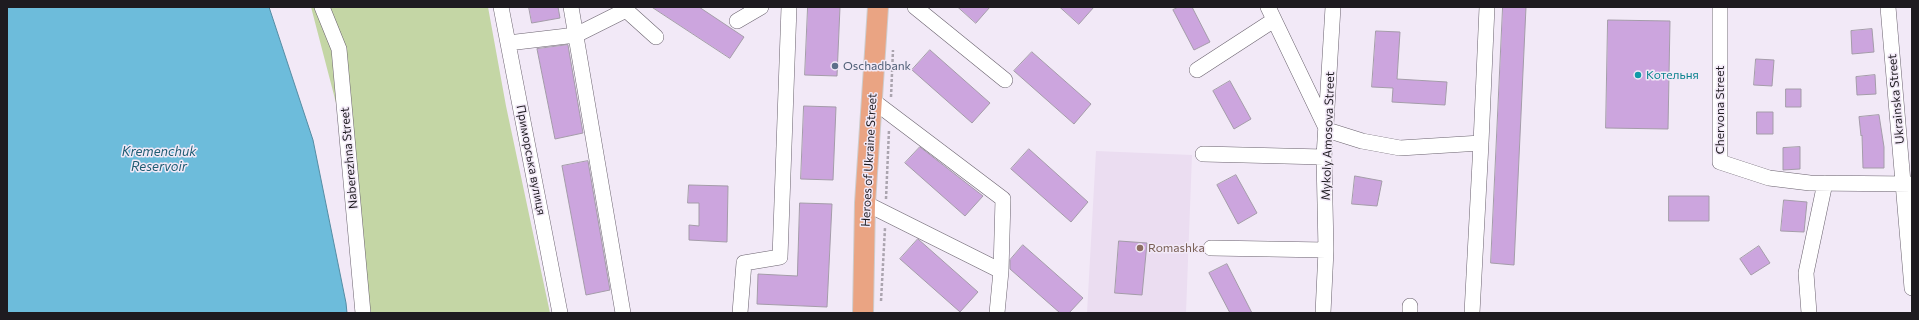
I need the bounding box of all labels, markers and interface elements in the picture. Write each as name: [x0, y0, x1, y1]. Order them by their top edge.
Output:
street label: Ukrainska Street: [1885, 53, 1907, 145]
place label: Oschadbank: [843, 59, 911, 73]
marker: Oschadbank: [830, 61, 840, 71]
street label: Chervona Street: [1713, 66, 1727, 154]
place label: Котельня: [1646, 68, 1699, 82]
marker: Котельня: [1633, 70, 1643, 80]
street label: Mykoly Amosova Street: [1319, 71, 1337, 201]
street label: Heroes of Ukraine Street: [858, 93, 880, 227]
street label: Приморська вулиця: [513, 104, 549, 216]
street label: Naberezhna Street: [337, 107, 361, 209]
water label: Kremenchuk Reservoir: [122, 144, 196, 175]
place label: Romashka: [1148, 241, 1205, 255]
marker: Romashka: [1135, 243, 1145, 253]

